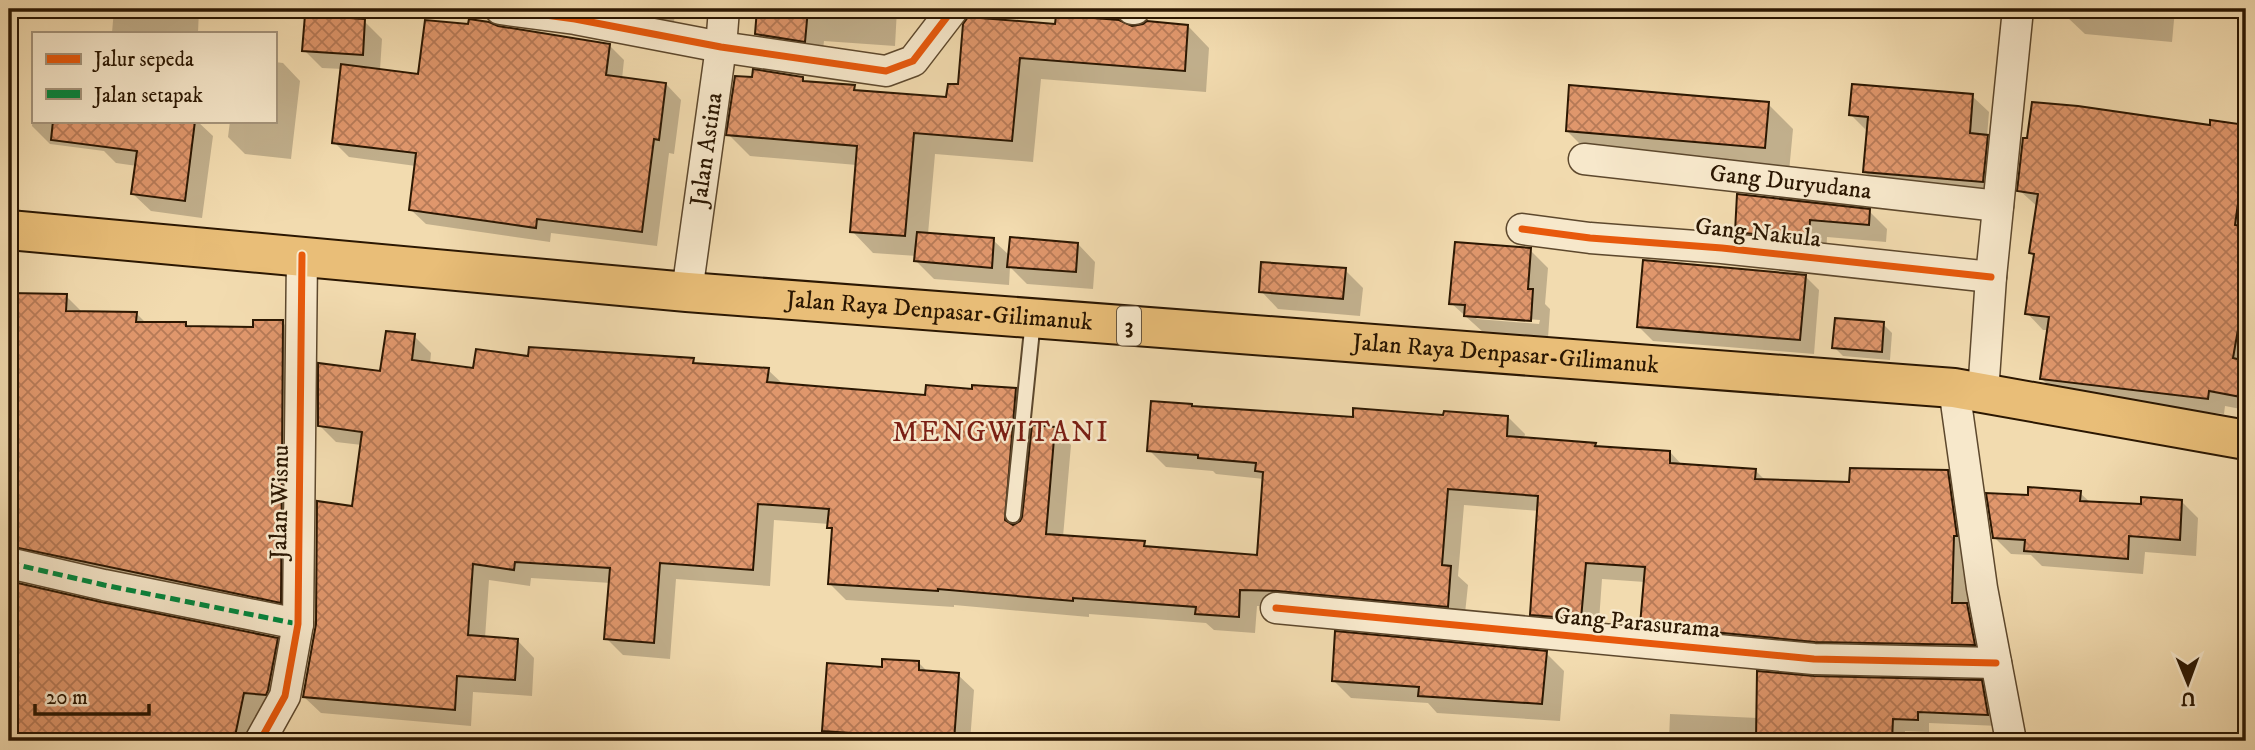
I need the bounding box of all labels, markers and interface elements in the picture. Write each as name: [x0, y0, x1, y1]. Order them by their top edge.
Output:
legend: [32, 32, 276, 122]
text: Jalur sepeda: [92, 47, 194, 73]
text: Jalan setapak: [92, 83, 203, 109]
street label: Jalan Astina: [684, 90, 730, 210]
street label: Gang Duryudana: [1708, 158, 1874, 207]
street label: Gang Nakula: [1694, 211, 1823, 255]
street label: Jalan Raya Denpasar-Gilimanuk: [783, 284, 1094, 338]
road number: 3: [1117, 306, 1141, 346]
street label: Jalan Raya Denpasar-Gilimanuk: [1349, 327, 1660, 381]
district label: MENGWITANI: [892, 415, 1110, 450]
street label: Jalan Wisnu: [264, 444, 296, 562]
street label: Gang Parasurama: [1553, 601, 1722, 645]
north arrow: [2154, 648, 2224, 718]
scale bar: [35, 673, 149, 717]
text: 20 m: [46, 685, 88, 711]
text: U: [2180, 687, 2196, 710]

